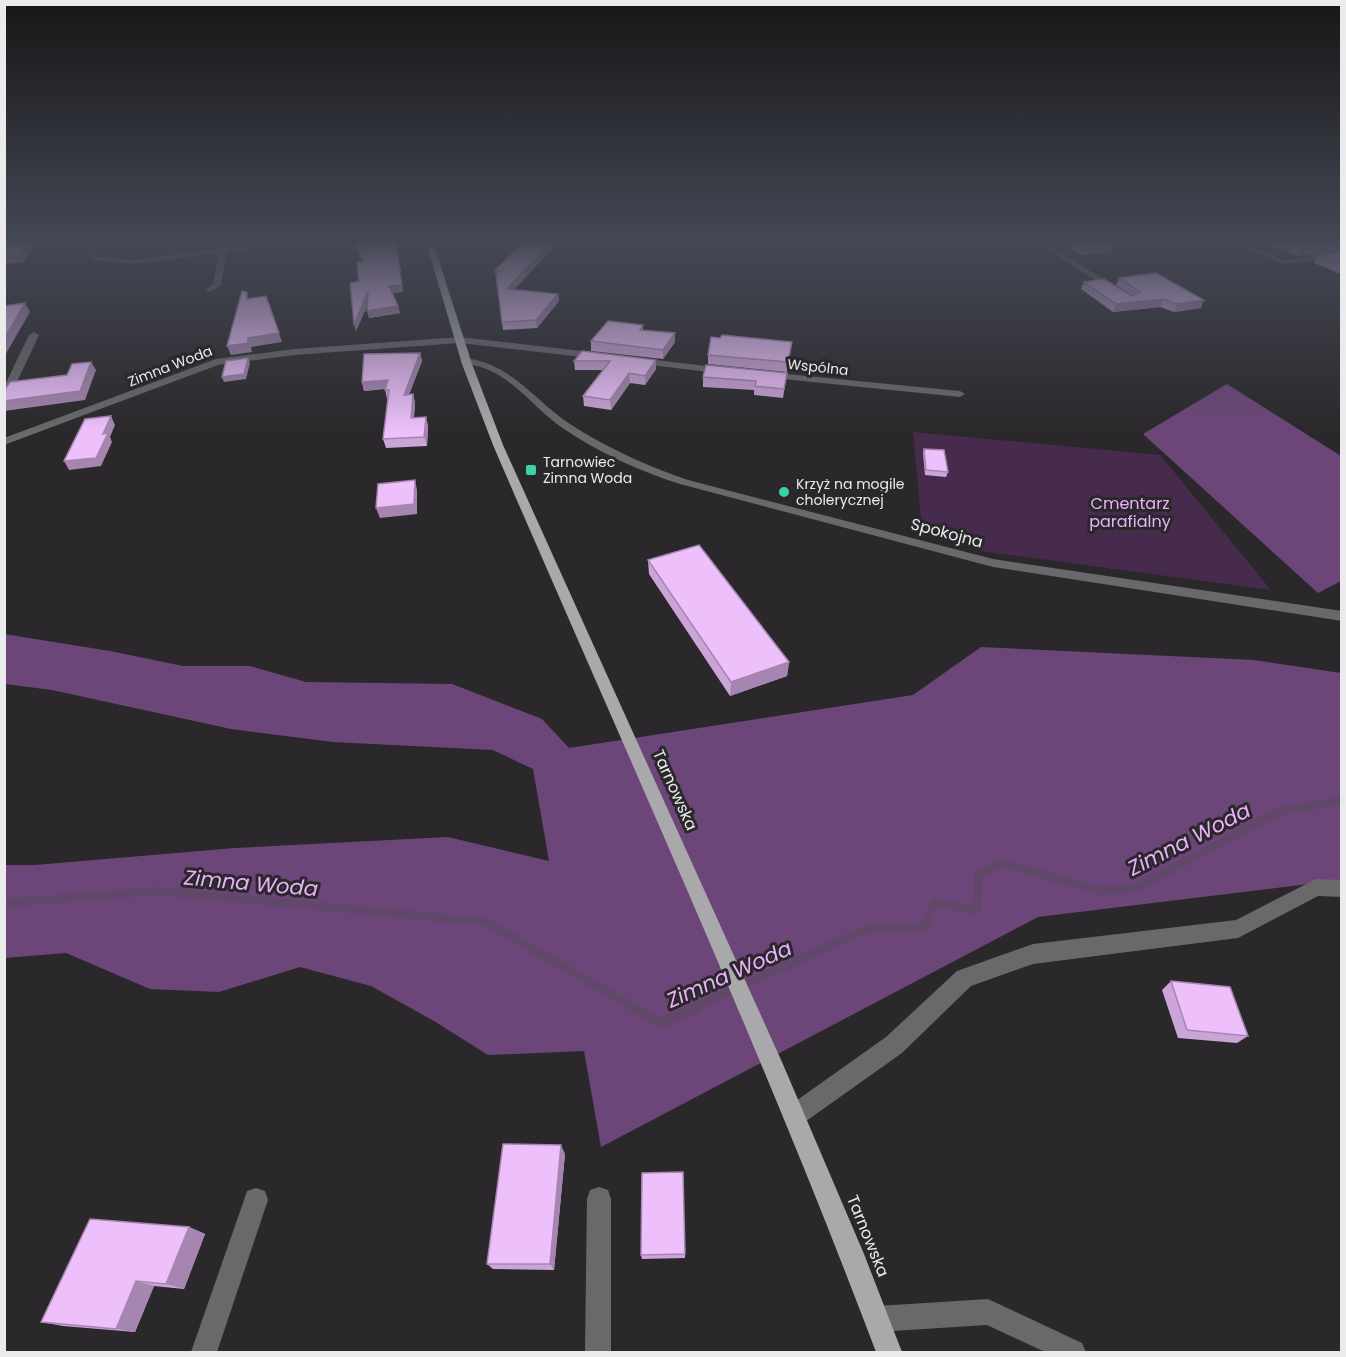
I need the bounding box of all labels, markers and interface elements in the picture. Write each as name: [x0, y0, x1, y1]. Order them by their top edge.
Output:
street label: Zimna Woda: [125, 341, 215, 391]
street label: Wspólna: [786, 354, 850, 380]
place label: Tarnowiec Zimna Woda: [543, 452, 632, 488]
marker: Tarnowiec Zimna Woda: [524, 463, 538, 477]
place label: Krzyż na mogile cholerycznej: [796, 474, 905, 510]
marker: Krzyż na mogile cholerycznej: [777, 485, 791, 499]
park label: Cmentarz parafialny: [1089, 492, 1171, 533]
street label: Spokojna: [908, 512, 986, 554]
street label: Tarnowska: [647, 746, 703, 834]
water label: Zimna Woda: [1122, 796, 1255, 883]
water label: Zimna Woda: [182, 863, 319, 903]
water label: Zimna Woda: [661, 933, 796, 1015]
street label: Tarnowska: [841, 1192, 895, 1280]

